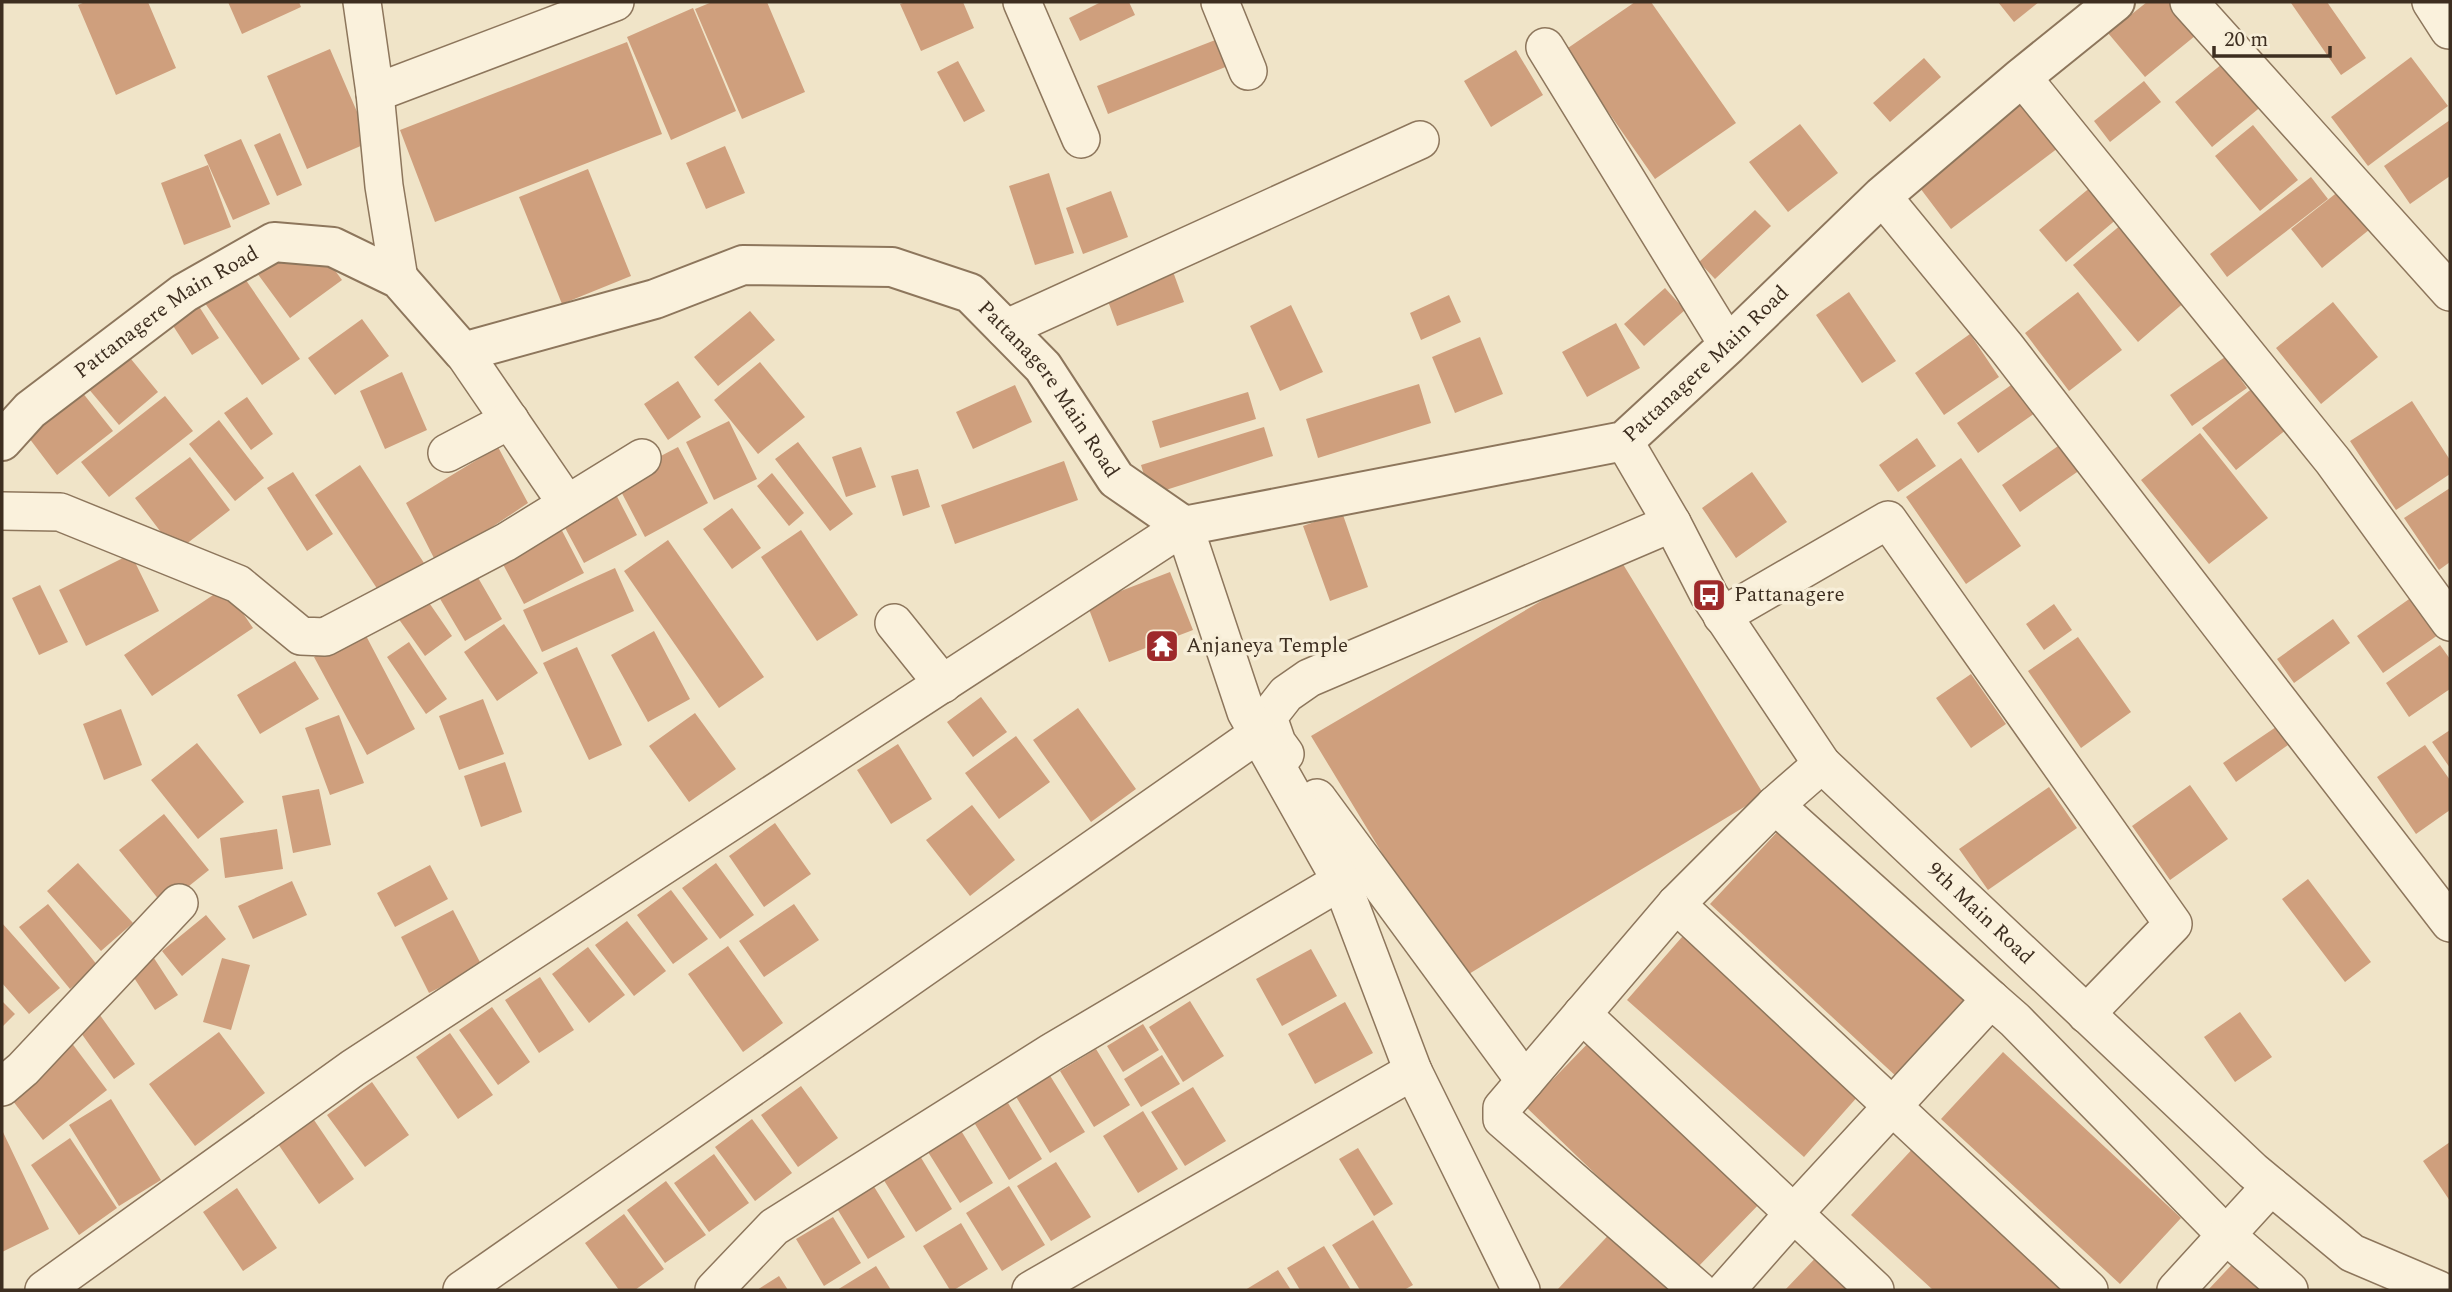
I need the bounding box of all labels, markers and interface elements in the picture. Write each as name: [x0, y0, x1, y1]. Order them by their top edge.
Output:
scale bar: [2214, 14, 2330, 58]
text: 20 m: [2224, 24, 2268, 56]
street label: Pattanagere Main Road: [68, 238, 265, 387]
street label: Pattanagere Main Road: [1616, 278, 1797, 450]
street label: Pattanagere Main Road: [970, 293, 1127, 485]
bus stop icon: Pattanagere: [1690, 576, 1728, 614]
place label: Pattanagere: [1734, 579, 1845, 611]
temple icon: Anjaneya Temple: [1143, 627, 1181, 665]
place label: Anjaneya Temple: [1186, 630, 1348, 662]
street label: 9th Main Road: [1919, 855, 2041, 972]

